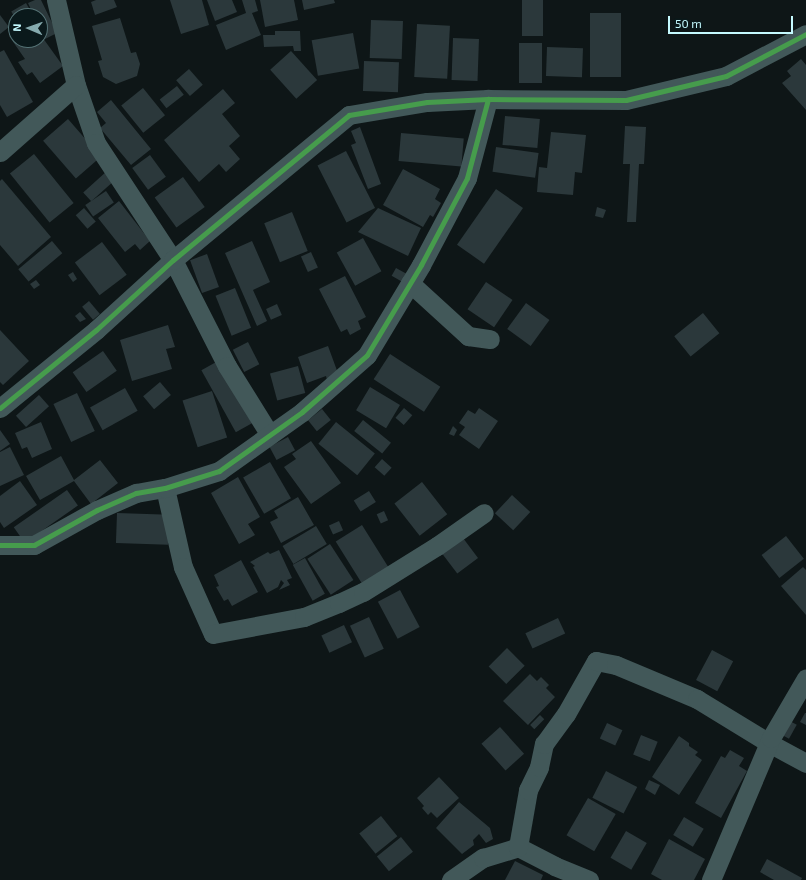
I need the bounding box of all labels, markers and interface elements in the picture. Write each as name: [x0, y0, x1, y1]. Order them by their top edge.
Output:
north arrow: [8, 8, 48, 48]
scale bar: [670, 8, 795, 34]
text: 50 m: [675, 16, 702, 30]
text: N: [10, 23, 23, 32]

